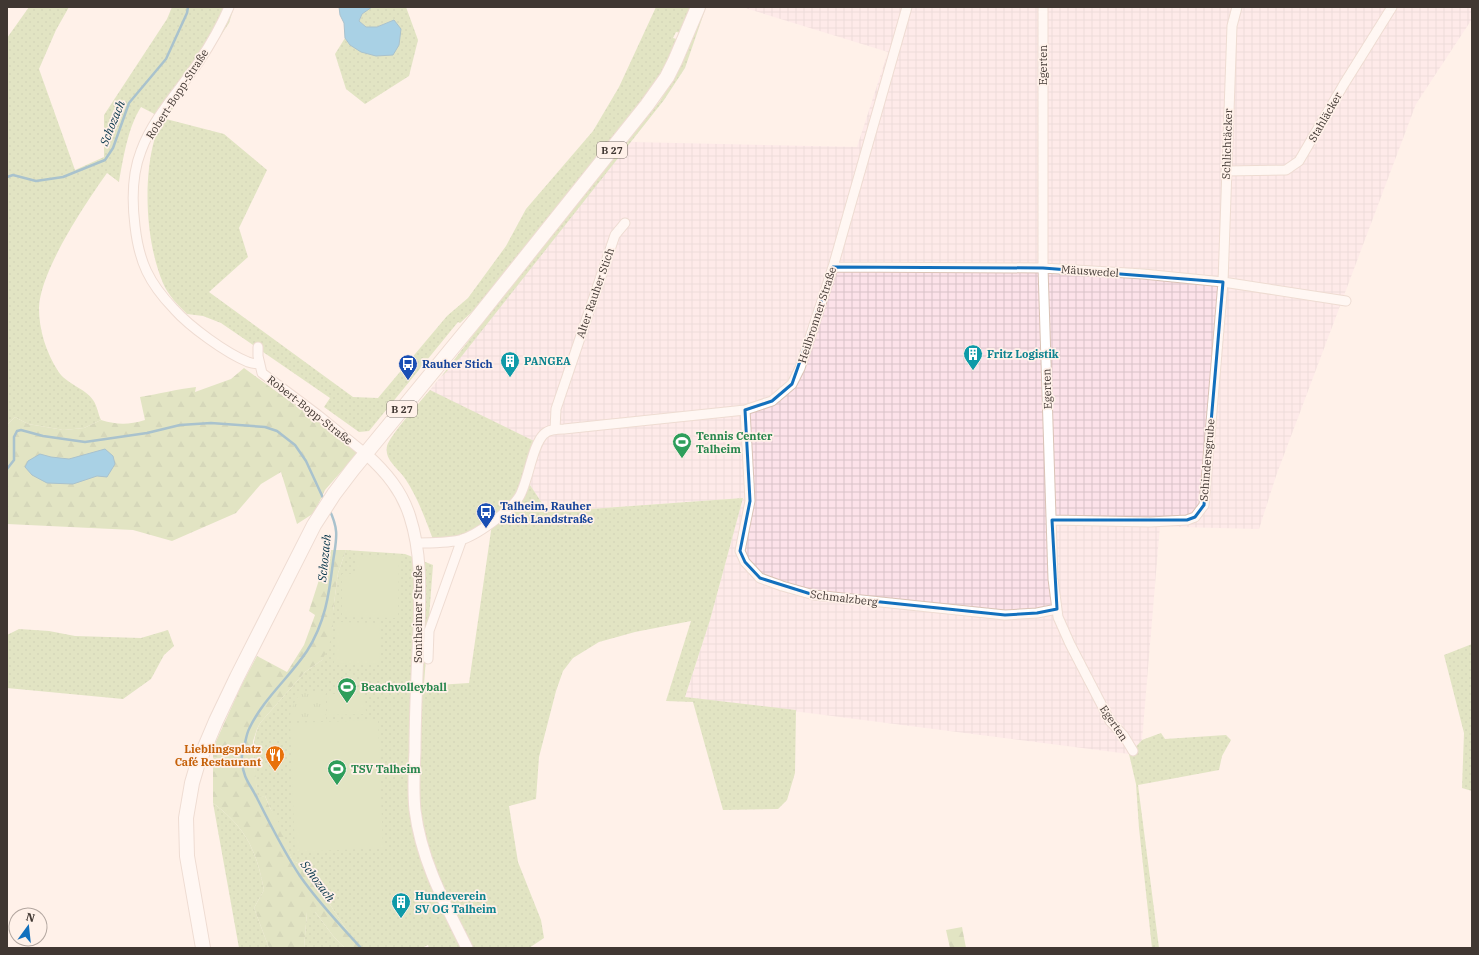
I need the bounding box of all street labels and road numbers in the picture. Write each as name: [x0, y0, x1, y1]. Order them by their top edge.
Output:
street label: Egerten: [1036, 45, 1050, 85]
street label: Robert-Bopp-Straße: [143, 46, 211, 142]
street label: Stahläcker: [1305, 89, 1345, 144]
street label: Schlichtäcker: [1219, 108, 1235, 180]
road number: B 27: [597, 142, 627, 158]
street label: Alter Rauher Stich: [573, 246, 617, 340]
street label: Mäuswedel: [1061, 262, 1119, 280]
street label: Heilbronner Straße: [795, 265, 839, 365]
street label: Egerten: [1039, 368, 1055, 410]
street label: Robert-Bopp-Straße: [264, 372, 356, 448]
road number: B 27: [387, 401, 417, 417]
street label: Schindersgrube: [1196, 418, 1218, 502]
street label: Sontheimer Straße: [411, 565, 425, 663]
street label: Schmalzberg: [809, 587, 879, 609]
street label: Egerten: [1097, 702, 1131, 744]

